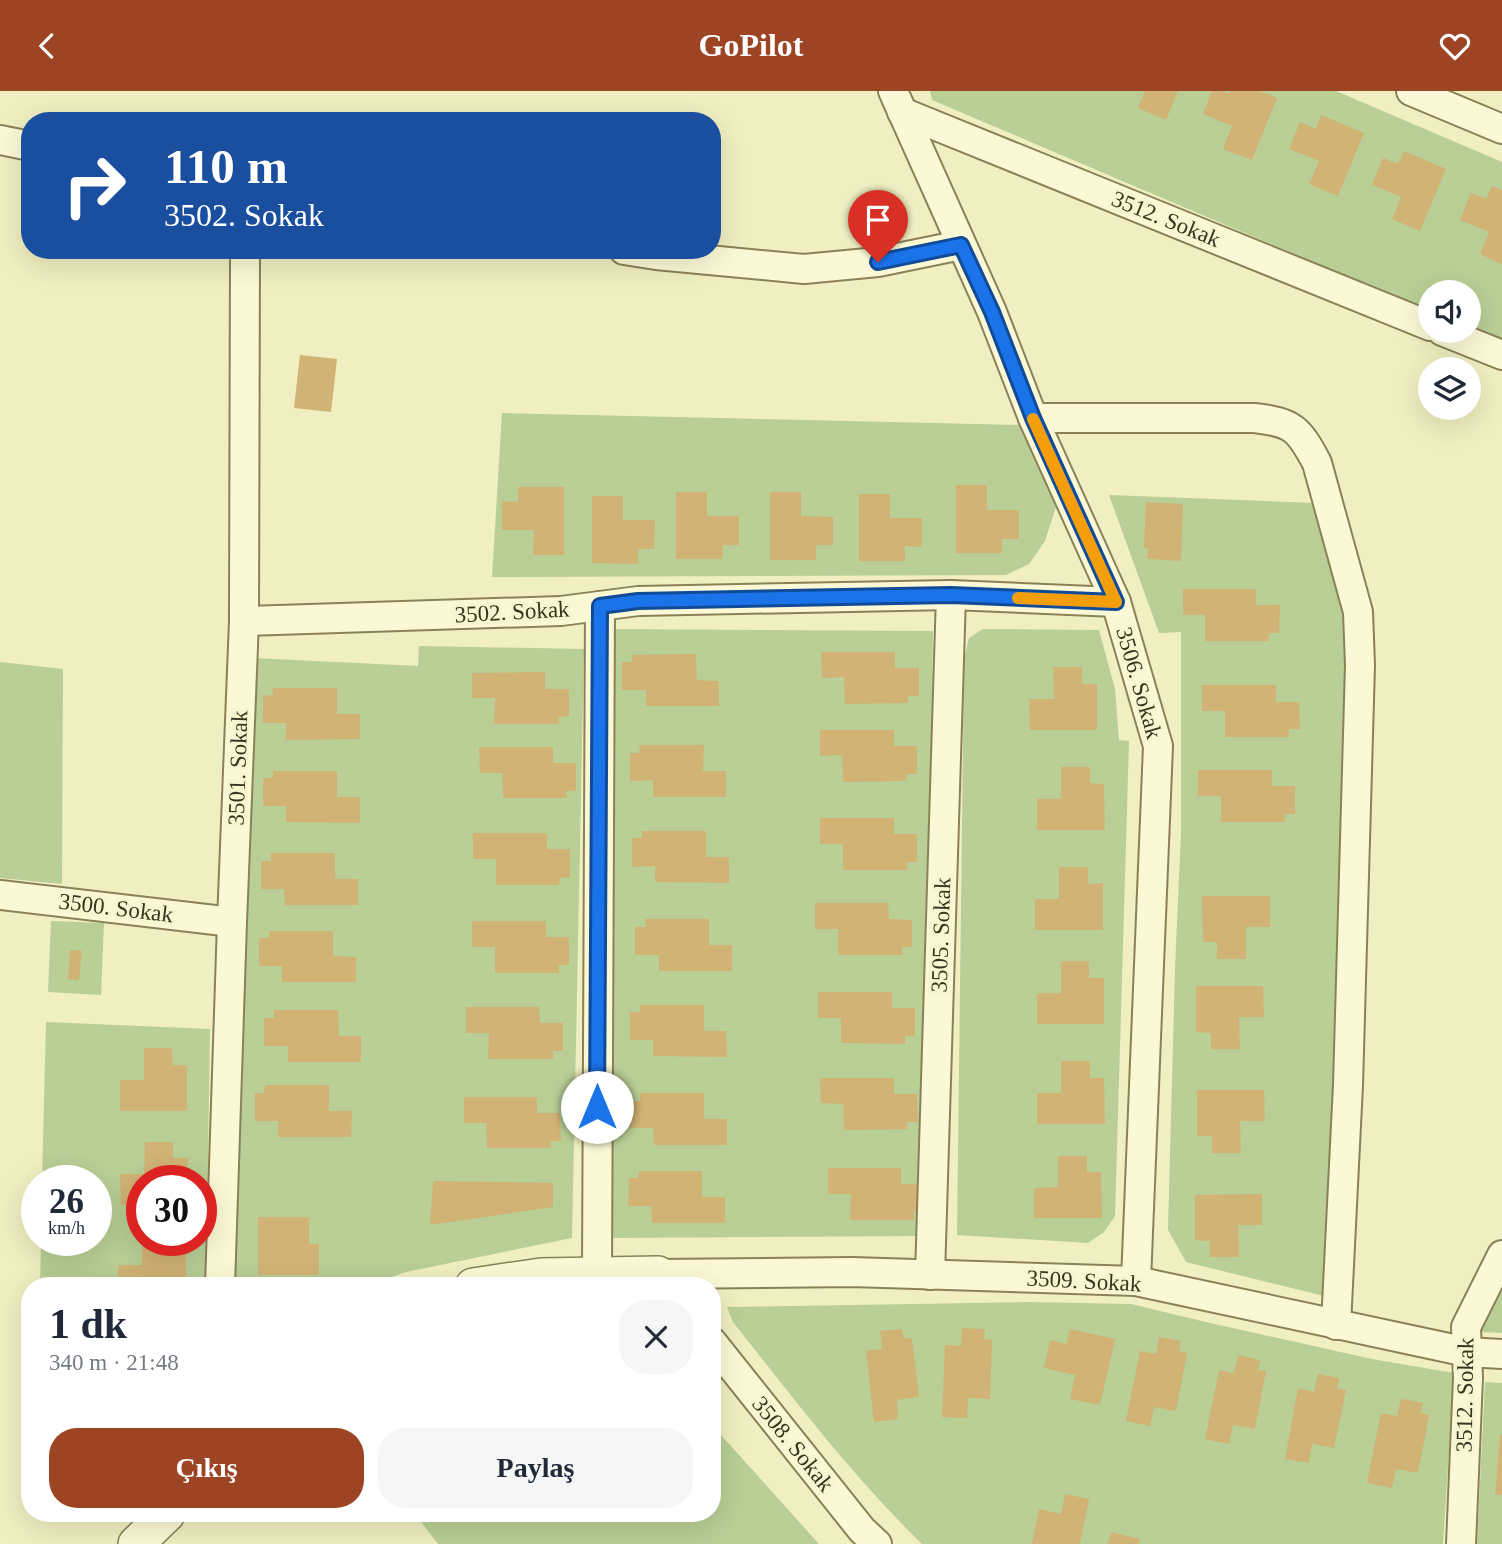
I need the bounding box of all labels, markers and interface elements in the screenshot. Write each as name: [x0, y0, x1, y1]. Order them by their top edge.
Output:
icon: back: [28, 27, 66, 65]
text: GoPilot: [699, 27, 803, 63]
icon: heart: [1436, 27, 1474, 65]
text: 110 m: [164, 139, 288, 194]
icon: right: [49, 140, 140, 231]
street label: 3512. Sokak: [1108, 186, 1224, 252]
pin: [848, 190, 908, 262]
text: 3502. Sokak: [164, 197, 324, 233]
icon: arrive: [859, 201, 897, 239]
map controls: [1418, 280, 1481, 420]
button: sound: [1418, 280, 1481, 343]
button: layers: [1418, 357, 1481, 420]
street label: 3502. Sokak: [454, 596, 571, 627]
street label: 3506. Sokak: [1111, 624, 1167, 742]
street label: 3501. Sokak: [224, 710, 253, 826]
street label: 3505. Sokak: [927, 877, 956, 993]
street label: 3500. Sokak: [57, 889, 175, 927]
position arrow: [560, 1070, 634, 1144]
speed limit sign: 30: [126, 1165, 217, 1256]
text: 26: [49, 1182, 84, 1221]
text: km/h: [48, 1218, 85, 1238]
street label: 3509. Sokak: [1026, 1266, 1143, 1297]
button: close: [619, 1300, 693, 1374]
text: 1 dk: [49, 1301, 127, 1347]
street label: 3512. Sokak: [1451, 1337, 1479, 1453]
text: 340 m · 21:48: [49, 1350, 179, 1375]
street label: 3508. Sokak: [747, 1391, 839, 1497]
button: Çıkış: [49, 1428, 364, 1508]
button: Paylaş: [378, 1428, 693, 1508]

